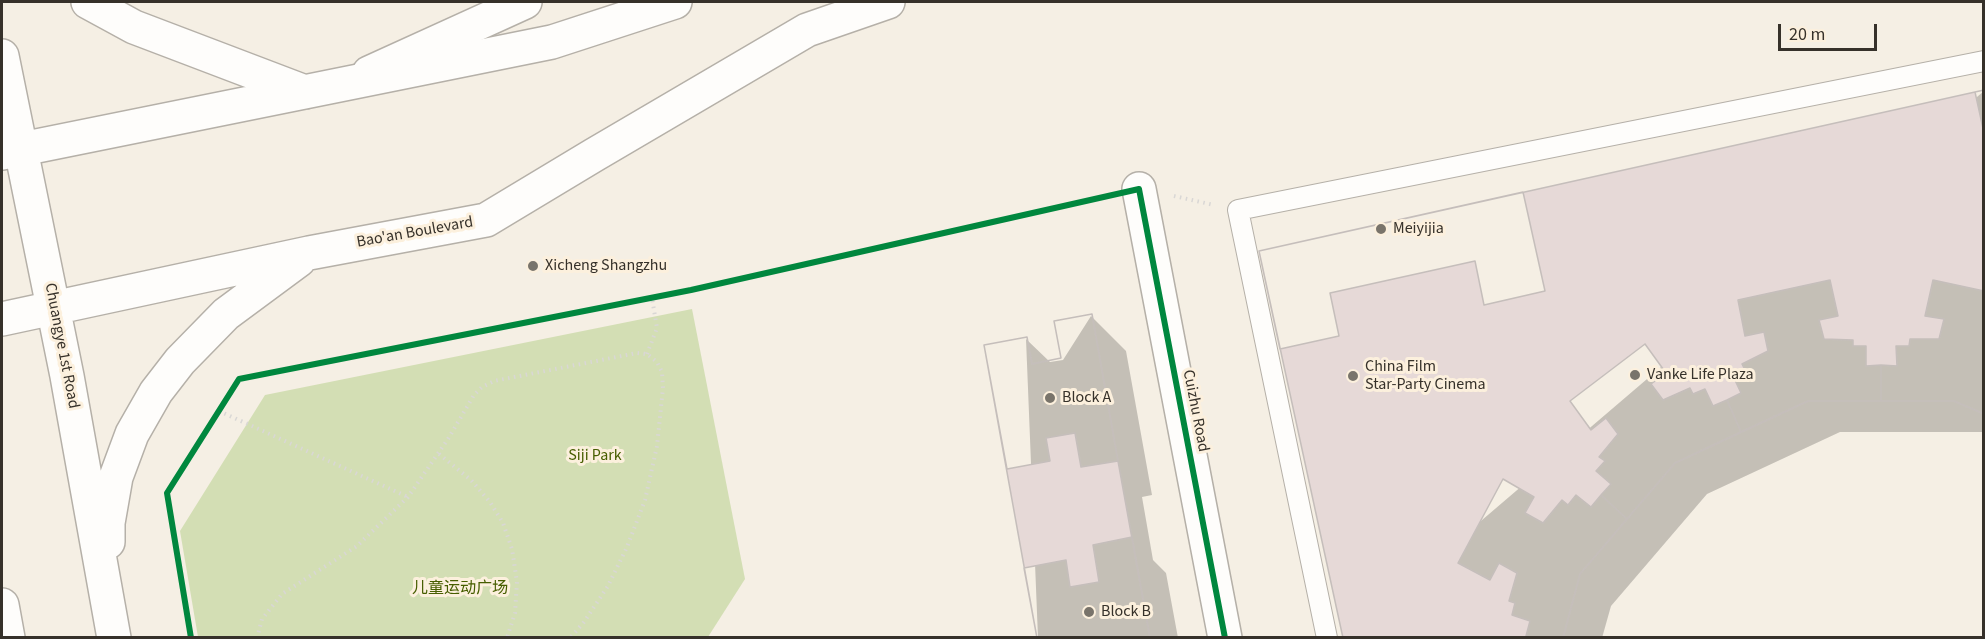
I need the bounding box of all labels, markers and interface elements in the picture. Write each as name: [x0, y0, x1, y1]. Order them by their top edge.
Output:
scale bar: [1781, 12, 1880, 50]
text: 20 m: [1789, 22, 1825, 47]
street label: Bao'an Boulevard: [355, 213, 475, 253]
place label: Meiyijia: [1393, 219, 1444, 239]
marker: Meiyijia: [1374, 222, 1388, 236]
place label: Xicheng Shangzhu: [545, 256, 667, 276]
marker: Xicheng Shangzhu: [526, 259, 540, 273]
street label: Chuangye 1st Road: [39, 282, 83, 410]
place label: China Film Star-Party Cinema: [1365, 357, 1486, 395]
place label: Vanke Life Plaza: [1647, 365, 1754, 385]
street label: Cuizhu Road: [1178, 368, 1212, 454]
marker: Vanke Life Plaza: [1628, 368, 1642, 382]
marker: China Film Star-Party Cinema: [1346, 369, 1360, 383]
place label: Block A: [1062, 388, 1111, 408]
marker: Block A: [1043, 391, 1057, 405]
park label: Siji Park: [568, 446, 622, 466]
park label: 儿童运动广场: [412, 579, 508, 599]
place label: Block B: [1101, 602, 1151, 622]
marker: Block B: [1082, 605, 1096, 619]

